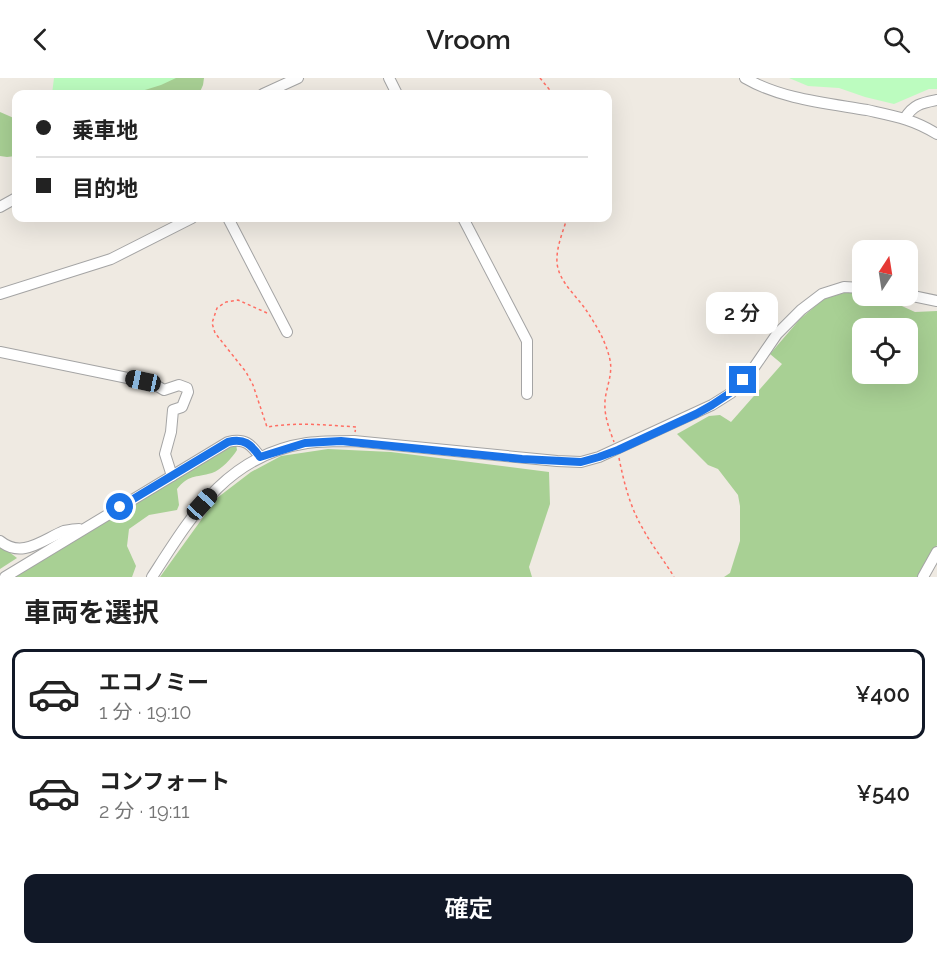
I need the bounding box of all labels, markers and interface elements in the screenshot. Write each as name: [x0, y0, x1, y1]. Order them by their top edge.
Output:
icon: back: [24, 23, 57, 56]
icon: search: [880, 23, 913, 56]
text: Vroom: [426, 24, 511, 55]
text: 乗車地: [72, 117, 138, 143]
text: 目的地: [72, 175, 138, 201]
north arrow: [852, 240, 918, 306]
map controls: [852, 240, 918, 384]
callout: 2 分: [707, 293, 779, 335]
text: 2 分: [724, 301, 760, 325]
button: locate: [852, 318, 918, 384]
route end: [729, 366, 756, 393]
car: [124, 368, 162, 394]
car: [183, 485, 221, 523]
route start: [106, 493, 133, 520]
text: 車両を選択: [24, 597, 159, 628]
icon: car: [27, 667, 81, 721]
text: エコノミー: [99, 669, 209, 695]
text: ¥400: [855, 681, 910, 707]
text: 1 分 · 19:10: [99, 700, 191, 724]
icon: car: [27, 766, 81, 820]
text: コンフォート: [99, 768, 230, 794]
text: ¥540: [857, 780, 910, 806]
text: 2 分 · 19:11: [99, 799, 190, 823]
button: 確定: [24, 874, 913, 943]

